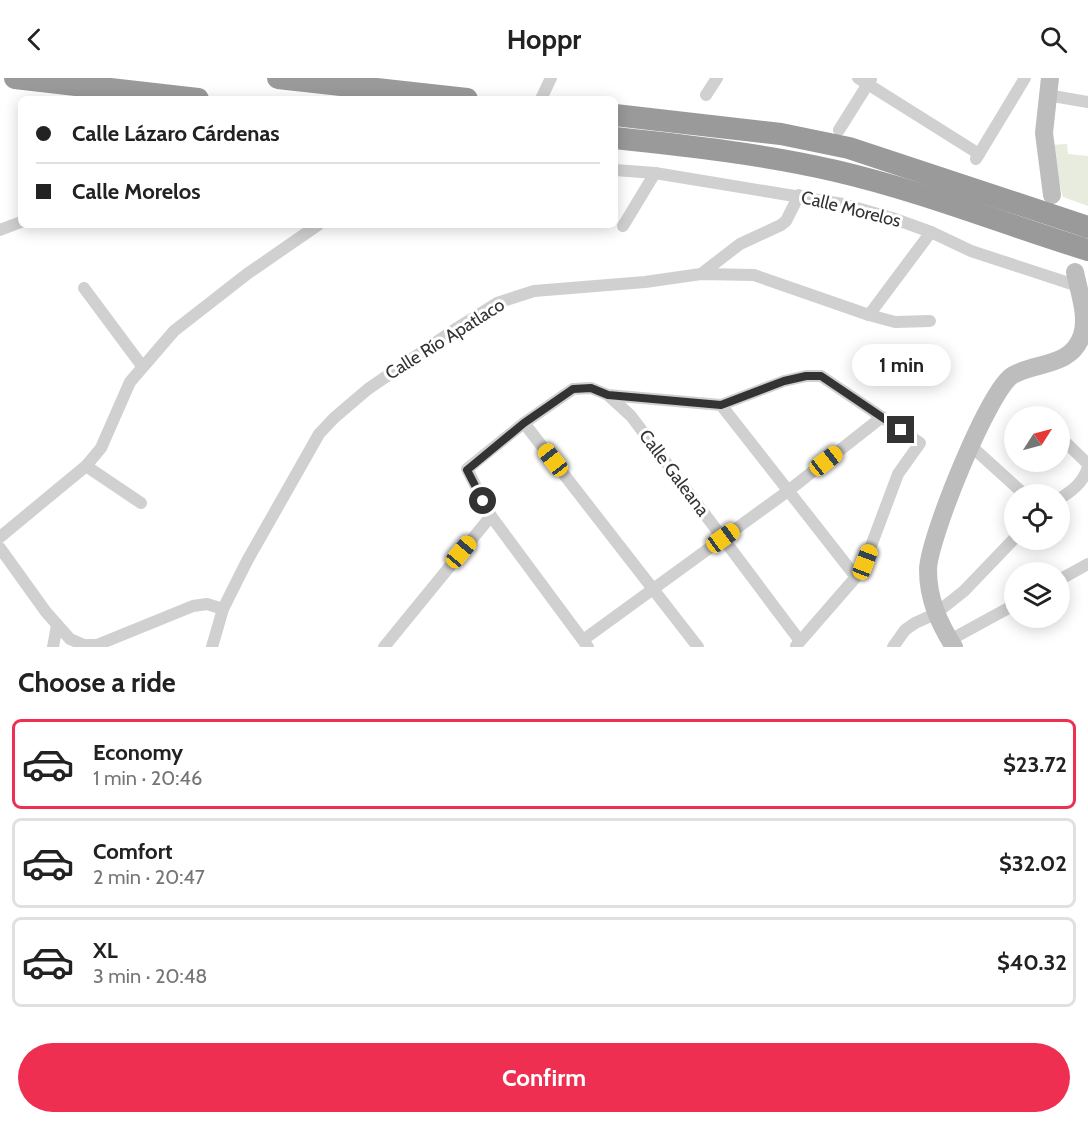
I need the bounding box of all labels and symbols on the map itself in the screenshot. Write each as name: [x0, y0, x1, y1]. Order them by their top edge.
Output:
street label: Calle Morelos: [799, 186, 903, 232]
street label: Calle Río Apatlaco: [381, 293, 509, 384]
callout: 1 min: [852, 343, 950, 385]
north arrow: [1004, 406, 1070, 472]
route end: [887, 416, 914, 443]
street label: Calle Galeana: [634, 425, 714, 521]
car: [535, 440, 571, 480]
car: [806, 443, 846, 479]
route start: [469, 487, 496, 514]
car: [703, 520, 743, 556]
car: [443, 532, 479, 572]
car: [850, 542, 880, 582]

